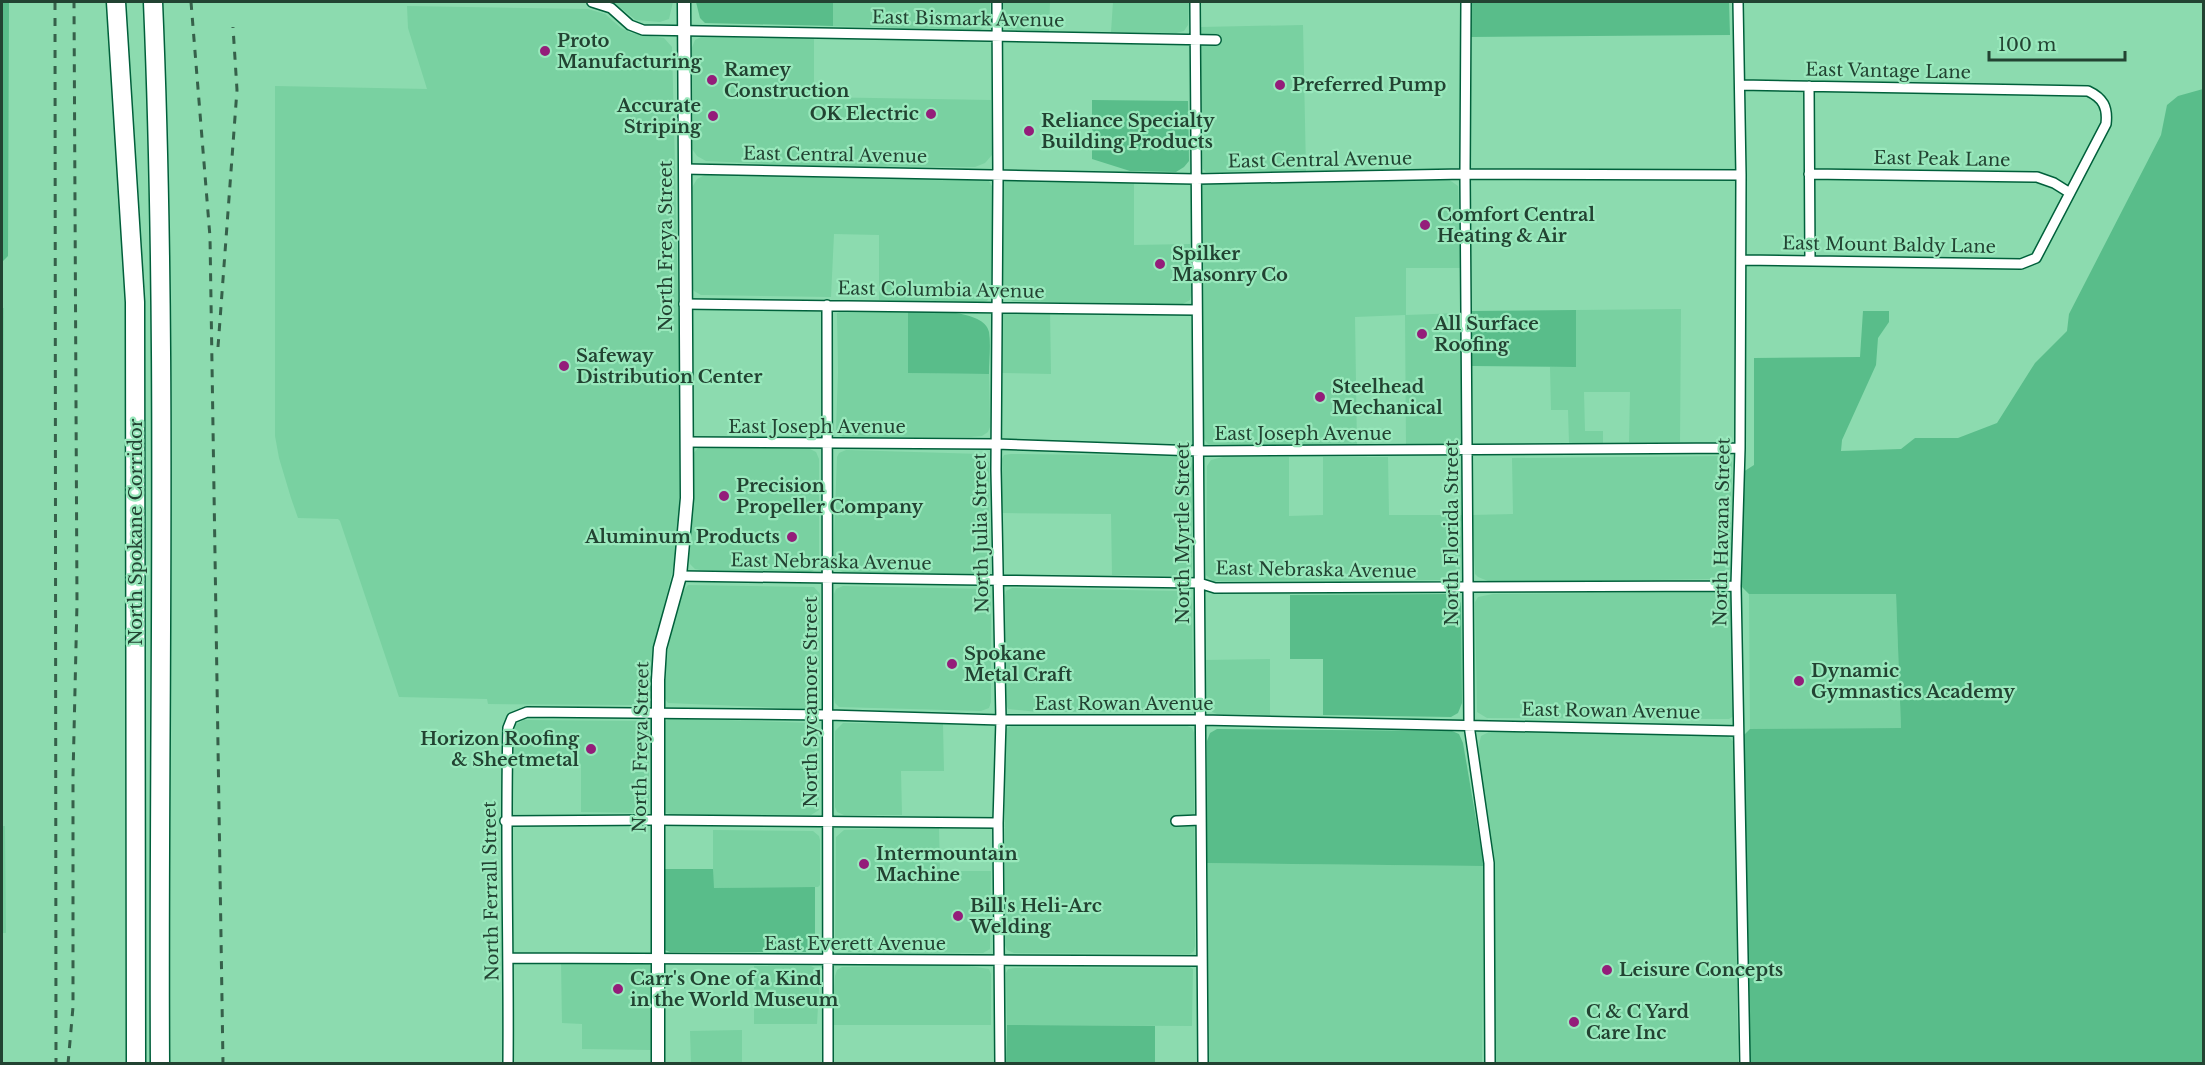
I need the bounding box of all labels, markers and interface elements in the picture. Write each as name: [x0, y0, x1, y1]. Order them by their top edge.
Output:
street label: East Bismark Avenue: [871, 6, 1065, 32]
scale bar: [1989, 24, 2126, 62]
place label: Proto Manufacturing: [557, 30, 702, 73]
text: 100 m: [1998, 34, 2056, 56]
marker: Proto Manufacturing: [538, 44, 552, 58]
place label: Ramey Construction: [724, 59, 849, 102]
street label: East Vantage Lane: [1805, 59, 1971, 83]
marker: Ramey Construction: [705, 73, 719, 87]
place label: Preferred Pump: [1292, 74, 1446, 96]
marker: Preferred Pump: [1273, 78, 1287, 92]
place label: Accurate Striping: [616, 95, 702, 138]
place label: OK Electric: [810, 103, 919, 125]
marker: OK Electric: [924, 107, 938, 121]
marker: Accurate Striping: [706, 109, 720, 123]
place label: Reliance Specialty Building Products: [1041, 110, 1215, 153]
marker: Reliance Specialty Building Products: [1022, 124, 1036, 138]
street label: East Central Avenue: [743, 142, 927, 168]
street label: East Central Avenue: [1228, 147, 1412, 173]
street label: East Peak Lane: [1873, 147, 2011, 171]
street label: North Freya Street: [655, 160, 677, 332]
place label: Comfort Central Heating & Air: [1437, 204, 1595, 247]
marker: Comfort Central Heating & Air: [1418, 218, 1432, 232]
street label: East Mount Baldy Lane: [1782, 232, 1996, 258]
place label: Spilker Masonry Co: [1172, 243, 1288, 286]
marker: Spilker Masonry Co: [1153, 257, 1167, 271]
street label: East Columbia Avenue: [837, 277, 1045, 303]
place label: All Surface Roofing: [1433, 313, 1539, 356]
marker: All Surface Roofing: [1415, 327, 1429, 341]
place label: Safeway Distribution Center: [576, 345, 763, 388]
marker: Safeway Distribution Center: [557, 359, 571, 373]
place label: Steelhead Mechanical: [1332, 376, 1443, 419]
marker: Steelhead Mechanical: [1313, 390, 1327, 404]
street label: East Joseph Avenue: [728, 416, 906, 438]
street label: North Spokane Corridor: [125, 418, 147, 645]
street label: East Joseph Avenue: [1214, 423, 1392, 445]
street label: North Havana Street: [1709, 437, 1735, 627]
street label: North Florida Street: [1441, 440, 1463, 626]
street label: North Myrtle Street: [1172, 442, 1194, 624]
street label: North Julia Street: [969, 453, 993, 613]
place label: Precision Propeller Company: [736, 475, 924, 518]
marker: Precision Propeller Company: [717, 489, 731, 503]
place label: Aluminum Products: [584, 526, 780, 548]
marker: Aluminum Products: [785, 530, 799, 544]
street label: East Nebraska Avenue: [730, 549, 932, 575]
street label: East Nebraska Avenue: [1215, 557, 1417, 583]
street label: North Sycamore Street: [800, 596, 822, 808]
place label: Spokane Metal Craft: [964, 643, 1072, 686]
marker: Spokane Metal Craft: [945, 657, 959, 671]
place label: Dynamic Gymnastics Academy: [1811, 660, 2015, 703]
street label: North Freya Street: [629, 661, 653, 833]
marker: Dynamic Gymnastics Academy: [1792, 674, 1806, 688]
street label: East Rowan Avenue: [1034, 693, 1214, 715]
street label: East Rowan Avenue: [1521, 698, 1701, 724]
place label: Horizon Roofing & Sheetmetal: [420, 728, 580, 771]
marker: Horizon Roofing & Sheetmetal: [584, 742, 598, 756]
street label: North Ferrall Street: [478, 801, 504, 981]
place label: Intermountain Machine: [876, 843, 1018, 886]
marker: Intermountain Machine: [857, 857, 871, 871]
place label: Bill's Heli-Arc Welding: [969, 895, 1102, 938]
marker: Bill's Heli-Arc Welding: [951, 909, 965, 923]
street label: East Everett Avenue: [764, 933, 946, 955]
place label: Leisure Concepts: [1619, 959, 1783, 981]
marker: Leisure Concepts: [1600, 963, 1614, 977]
place label: Carr's One of a Kind in the World Museum: [630, 968, 839, 1011]
marker: Carr's One of a Kind in the World Museum: [611, 982, 625, 996]
place label: C & C Yard Care Inc: [1586, 1001, 1690, 1044]
marker: C & C Yard Care Inc: [1567, 1015, 1581, 1029]

